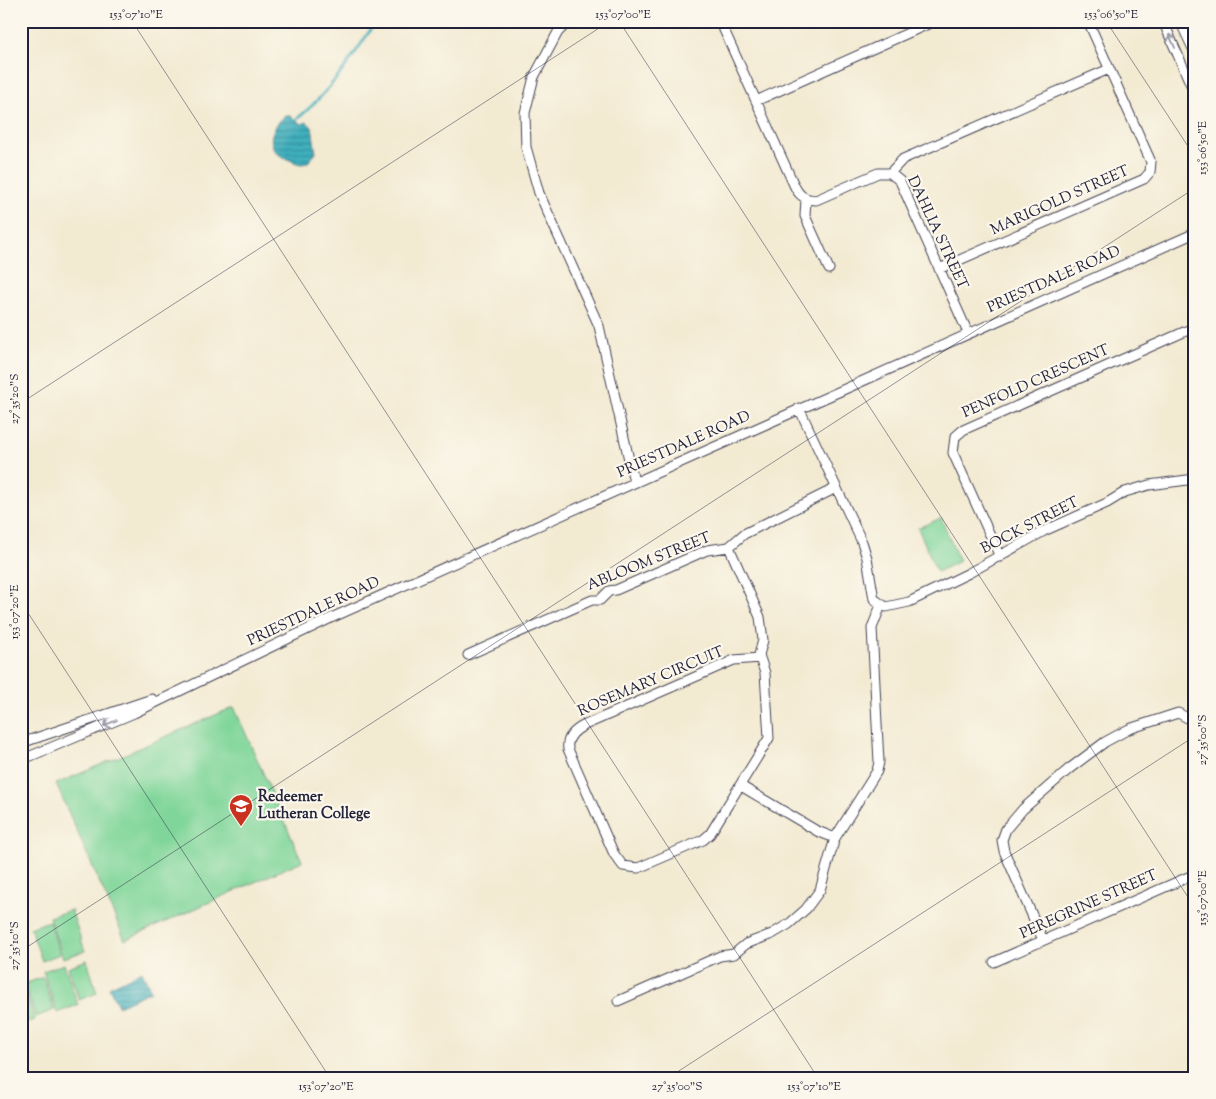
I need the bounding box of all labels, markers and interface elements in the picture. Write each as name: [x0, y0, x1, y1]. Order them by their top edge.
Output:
text: 153°07'10"E: [109, 6, 164, 24]
text: 153°07'00"E: [595, 6, 651, 24]
text: 153°06'50"E: [1084, 6, 1139, 24]
one-way arrow: [1166, 34, 1176, 49]
text: 153°06'50"E: [1194, 120, 1212, 175]
street label: MARIGOLD STREET: [987, 161, 1133, 241]
street label: DAHLIA STREET: [901, 173, 973, 294]
street label: PRIESTDALE ROAD: [984, 241, 1124, 319]
street label: PENFOLD CRESCENT: [959, 340, 1113, 424]
text: 27°35'20"S: [6, 374, 24, 424]
street label: PRIESTDALE ROAD: [614, 406, 754, 484]
street label: BOCK STREET: [977, 492, 1083, 560]
street label: ABLOOM STREET: [584, 527, 715, 596]
street label: PRIESTDALE ROAD: [244, 572, 384, 652]
text: 153°07'20"E: [6, 584, 24, 640]
street label: ROSEMARY CIRCUIT: [575, 641, 728, 722]
text: 27°35'00"S: [1194, 715, 1212, 765]
one-way arrow: [103, 719, 118, 729]
place label: Redeemer Lutheran College: [258, 787, 370, 825]
school or university icon: Redeemer Lutheran College: [228, 793, 254, 827]
street label: PEREGRINE STREET: [1017, 865, 1161, 945]
text: 153°07'00"E: [1194, 870, 1212, 926]
text: 27°35'10"S: [6, 921, 24, 971]
text: 153°07'20"E: [298, 1078, 354, 1096]
text: 27°35'00"S: [652, 1078, 702, 1096]
text: 153°07'10"E: [787, 1078, 842, 1096]

